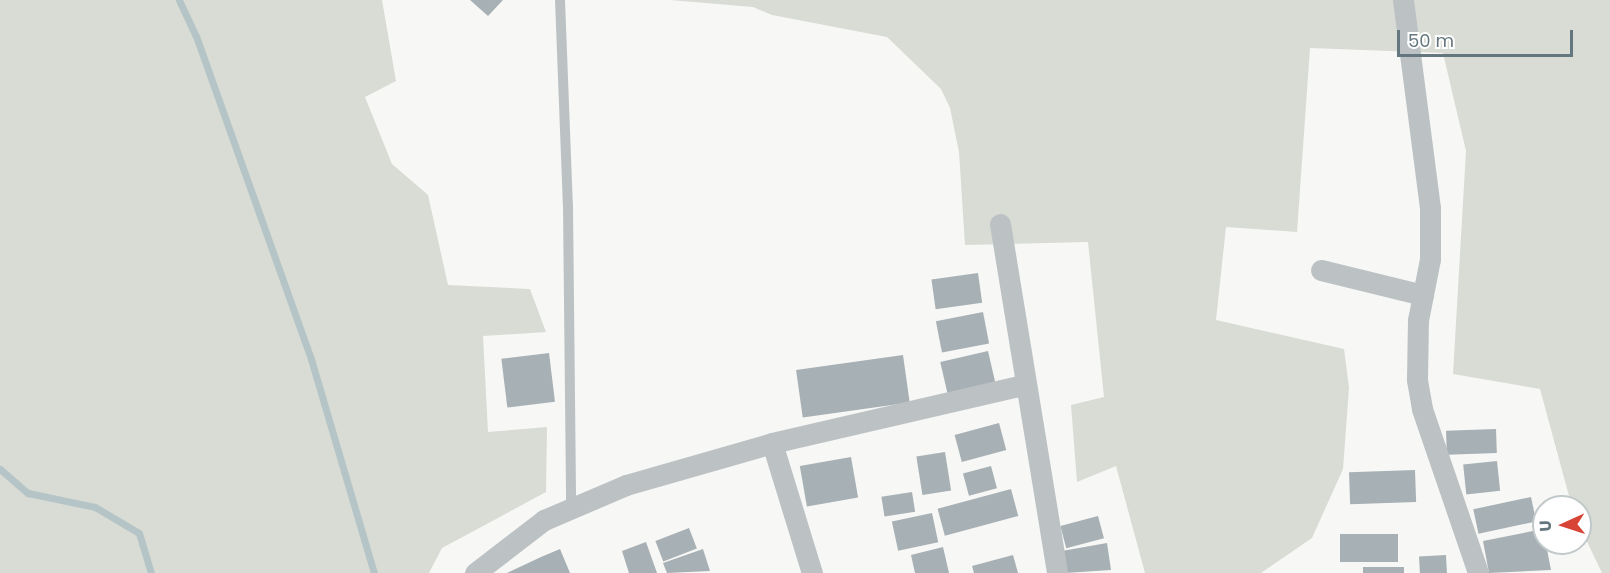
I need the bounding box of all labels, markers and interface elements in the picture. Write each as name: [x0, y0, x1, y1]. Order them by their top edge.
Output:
scale bar: [1400, 18, 1576, 56]
text: 50 m: [1408, 28, 1454, 53]
north arrow: [1532, 495, 1592, 555]
text: U: [1534, 520, 1557, 532]

